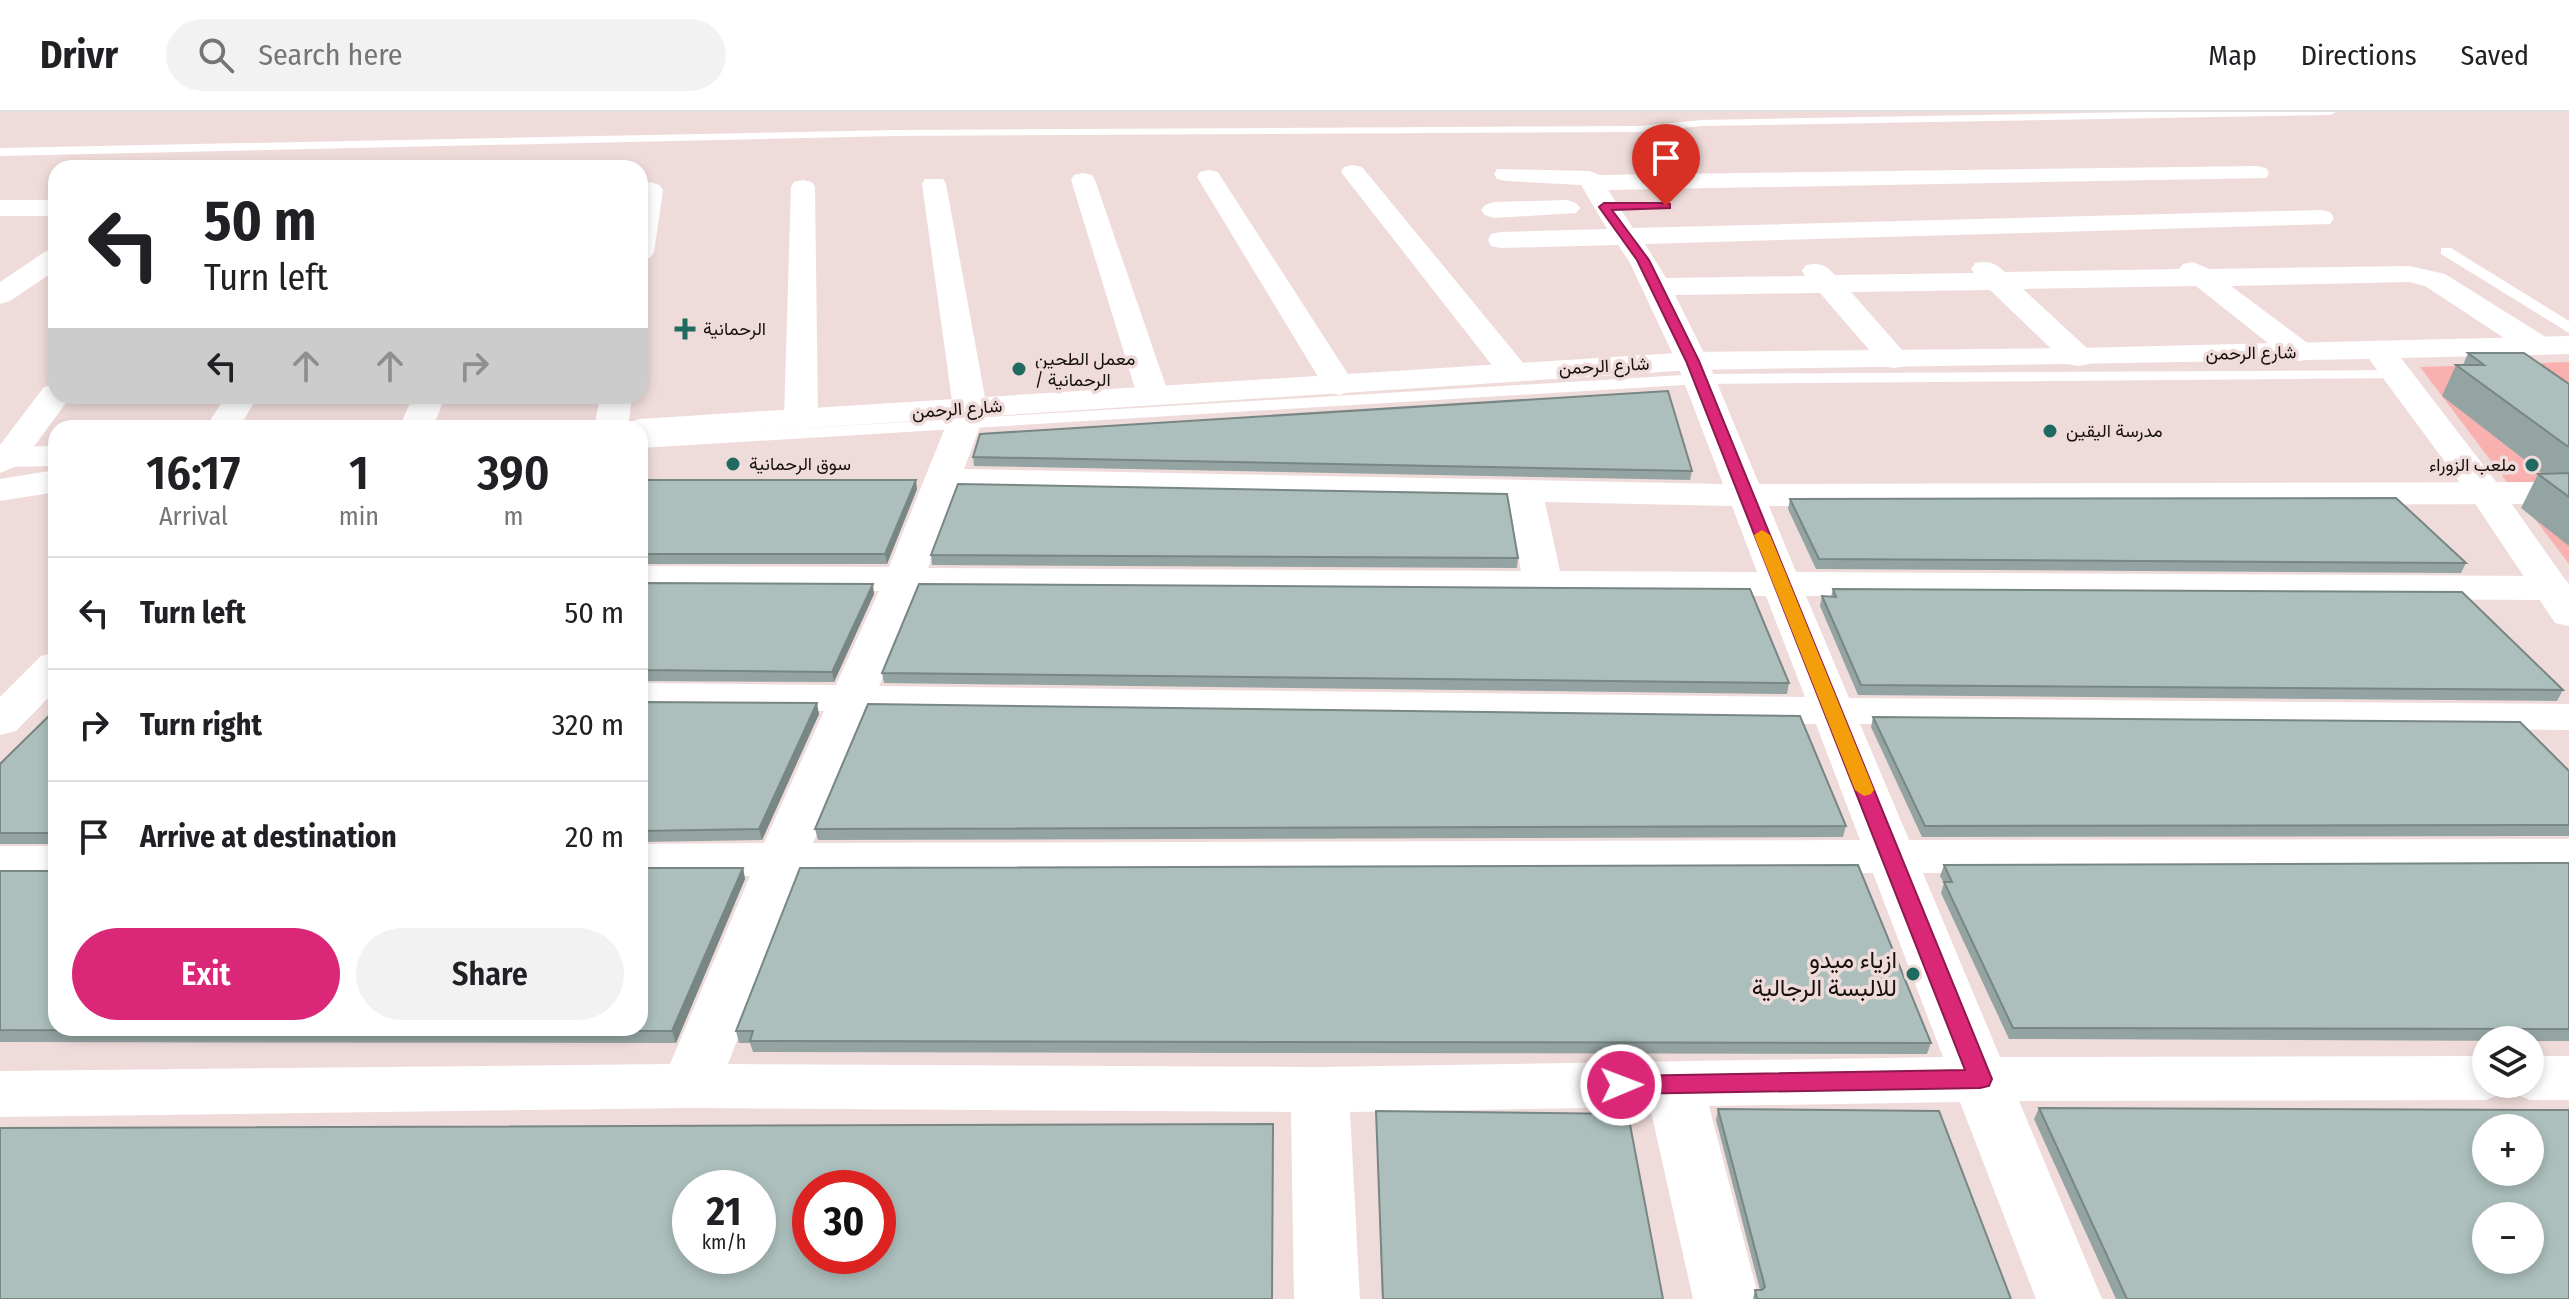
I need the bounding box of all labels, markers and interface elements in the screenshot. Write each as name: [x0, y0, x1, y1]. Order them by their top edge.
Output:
search box: [166, 19, 726, 91]
text: Drivr: [40, 32, 118, 78]
icon: search: [194, 33, 238, 77]
text: Search here: [258, 37, 403, 73]
text: Map: [2208, 39, 2257, 72]
text: Directions: [2301, 39, 2417, 72]
text: Saved: [2461, 39, 2529, 72]
pin: [1632, 124, 1700, 206]
icon: arrive: [1644, 136, 1688, 180]
text: 50 m: [204, 188, 316, 255]
icon: left: [72, 192, 176, 296]
text: Turn left: [204, 256, 328, 300]
marker: الرحمانية: [674, 318, 696, 340]
place label: الرحمانية: [703, 318, 766, 340]
street label: شارع الرحمن: [2205, 341, 2297, 366]
icon: left: [200, 344, 244, 388]
icon: ahead: [284, 344, 328, 388]
icon: ahead: [368, 344, 412, 388]
icon: right: [452, 344, 496, 388]
place label: معمل الطحين / الرحمانية: [1035, 348, 1135, 391]
street label: شارع الرحمن: [1558, 353, 1650, 380]
marker: معمل الطحين / الرحمانية: [1010, 360, 1028, 378]
street label: شارع الرحمن: [911, 395, 1003, 424]
place label: مدرسة اليقين: [2066, 420, 2163, 442]
marker: مدرسة اليقين: [2041, 422, 2059, 440]
text: 16:17: [146, 444, 240, 502]
text: 1: [349, 444, 369, 502]
text: 390: [477, 444, 550, 502]
place label: سوق الرحمانية: [749, 453, 851, 475]
place label: ملعب الزوراء: [2429, 454, 2516, 476]
marker: سوق الرحمانية: [724, 455, 742, 473]
marker: ملعب الزوراء: [2523, 456, 2541, 474]
text: Arrival: [159, 501, 228, 532]
text: min: [339, 501, 379, 532]
text: m: [503, 501, 523, 532]
icon: left: [72, 591, 116, 635]
text: Turn left: [140, 595, 246, 631]
text: 50 m: [564, 595, 624, 631]
icon: right: [72, 703, 116, 747]
text: Turn right: [140, 707, 262, 743]
text: 320 m: [552, 707, 624, 743]
icon: arrive: [72, 815, 116, 859]
text: Arrive at destination: [140, 819, 397, 855]
text: 20 m: [565, 819, 624, 855]
button: Exit: [72, 928, 340, 1020]
button: Share: [356, 928, 624, 1020]
place label: ازياء ميدو للالبسة الرجالية: [1752, 946, 1897, 1003]
marker: ازياء ميدو للالبسة الرجالية: [1904, 965, 1922, 983]
map controls: [2472, 1026, 2544, 1274]
button: layers: [2472, 1026, 2544, 1098]
position arrow: [1579, 1043, 1663, 1127]
button: +: [2472, 1114, 2544, 1186]
speed limit sign: 30: [792, 1170, 896, 1274]
text: 21: [707, 1188, 741, 1236]
button: −: [2472, 1202, 2544, 1274]
text: km/h: [702, 1230, 746, 1254]

